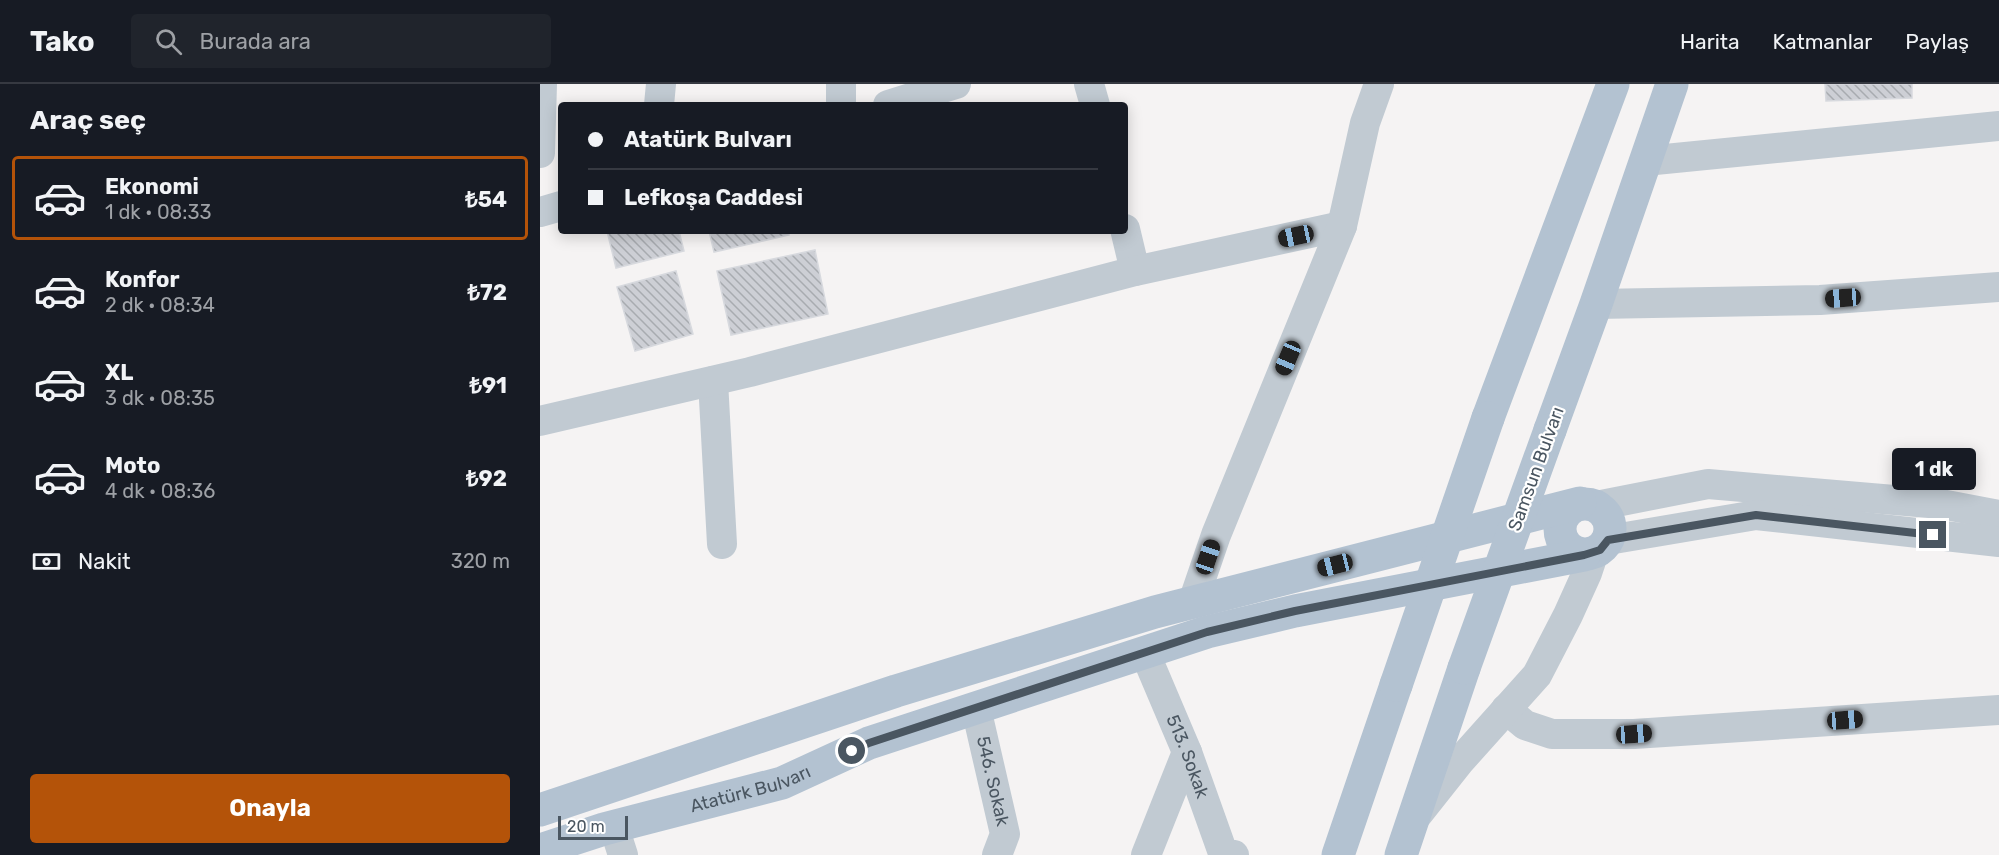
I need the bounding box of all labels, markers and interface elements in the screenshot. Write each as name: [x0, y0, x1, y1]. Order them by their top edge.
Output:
search box: [131, 14, 551, 68]
text: Tako: [30, 25, 95, 58]
icon: search: [152, 25, 185, 58]
text: Burada ara: [200, 28, 311, 55]
text: Harita: [1680, 29, 1740, 54]
text: Katmanlar: [1773, 29, 1872, 54]
text: Paylaş: [1905, 29, 1969, 54]
text: Araç seç: [30, 104, 146, 136]
text: Atatürk Bulvarı: [624, 126, 792, 153]
icon: car: [33, 171, 87, 225]
text: Ekonomi: [105, 173, 199, 200]
text: Lefkoşa Caddesi: [624, 184, 803, 211]
text: ₺54: [465, 186, 507, 213]
text: 1 dk · 08:33: [105, 200, 211, 224]
car: [1277, 223, 1315, 249]
icon: car: [33, 264, 87, 318]
text: Konfor: [105, 266, 179, 293]
text: ₺72: [468, 279, 507, 306]
car: [1824, 288, 1862, 308]
text: 2 dk · 08:34: [105, 293, 215, 317]
car: [1273, 338, 1303, 378]
icon: car: [33, 357, 87, 411]
text: XL: [105, 359, 133, 386]
text: ₺91: [469, 372, 507, 399]
text: 3 dk · 08:35: [105, 386, 215, 410]
street label: Samsun Bulvarı: [1503, 404, 1569, 534]
callout: 1 dk: [1891, 448, 1975, 490]
icon: car: [33, 450, 87, 504]
text: Moto: [105, 452, 160, 479]
text: 1 dk: [1915, 457, 1953, 481]
text: ₺92: [466, 465, 507, 492]
text: 4 dk · 08:36: [105, 479, 215, 503]
route end: [1919, 521, 1946, 548]
car: [1194, 537, 1222, 577]
icon: cash: [30, 545, 63, 578]
text: Nakit: [78, 548, 131, 575]
text: 320 m: [451, 549, 510, 573]
car: [1315, 552, 1355, 578]
car: [1826, 710, 1864, 730]
street label: 513. Sokak: [1161, 711, 1214, 802]
car: [1615, 724, 1653, 744]
street label: 546. Sokak: [972, 734, 1014, 829]
route start: [838, 737, 865, 764]
street label: Atatürk Bulvarı: [688, 760, 814, 817]
button: Onayla: [30, 774, 510, 843]
scale bar: [558, 813, 628, 840]
text: 20 m: [567, 817, 605, 836]

